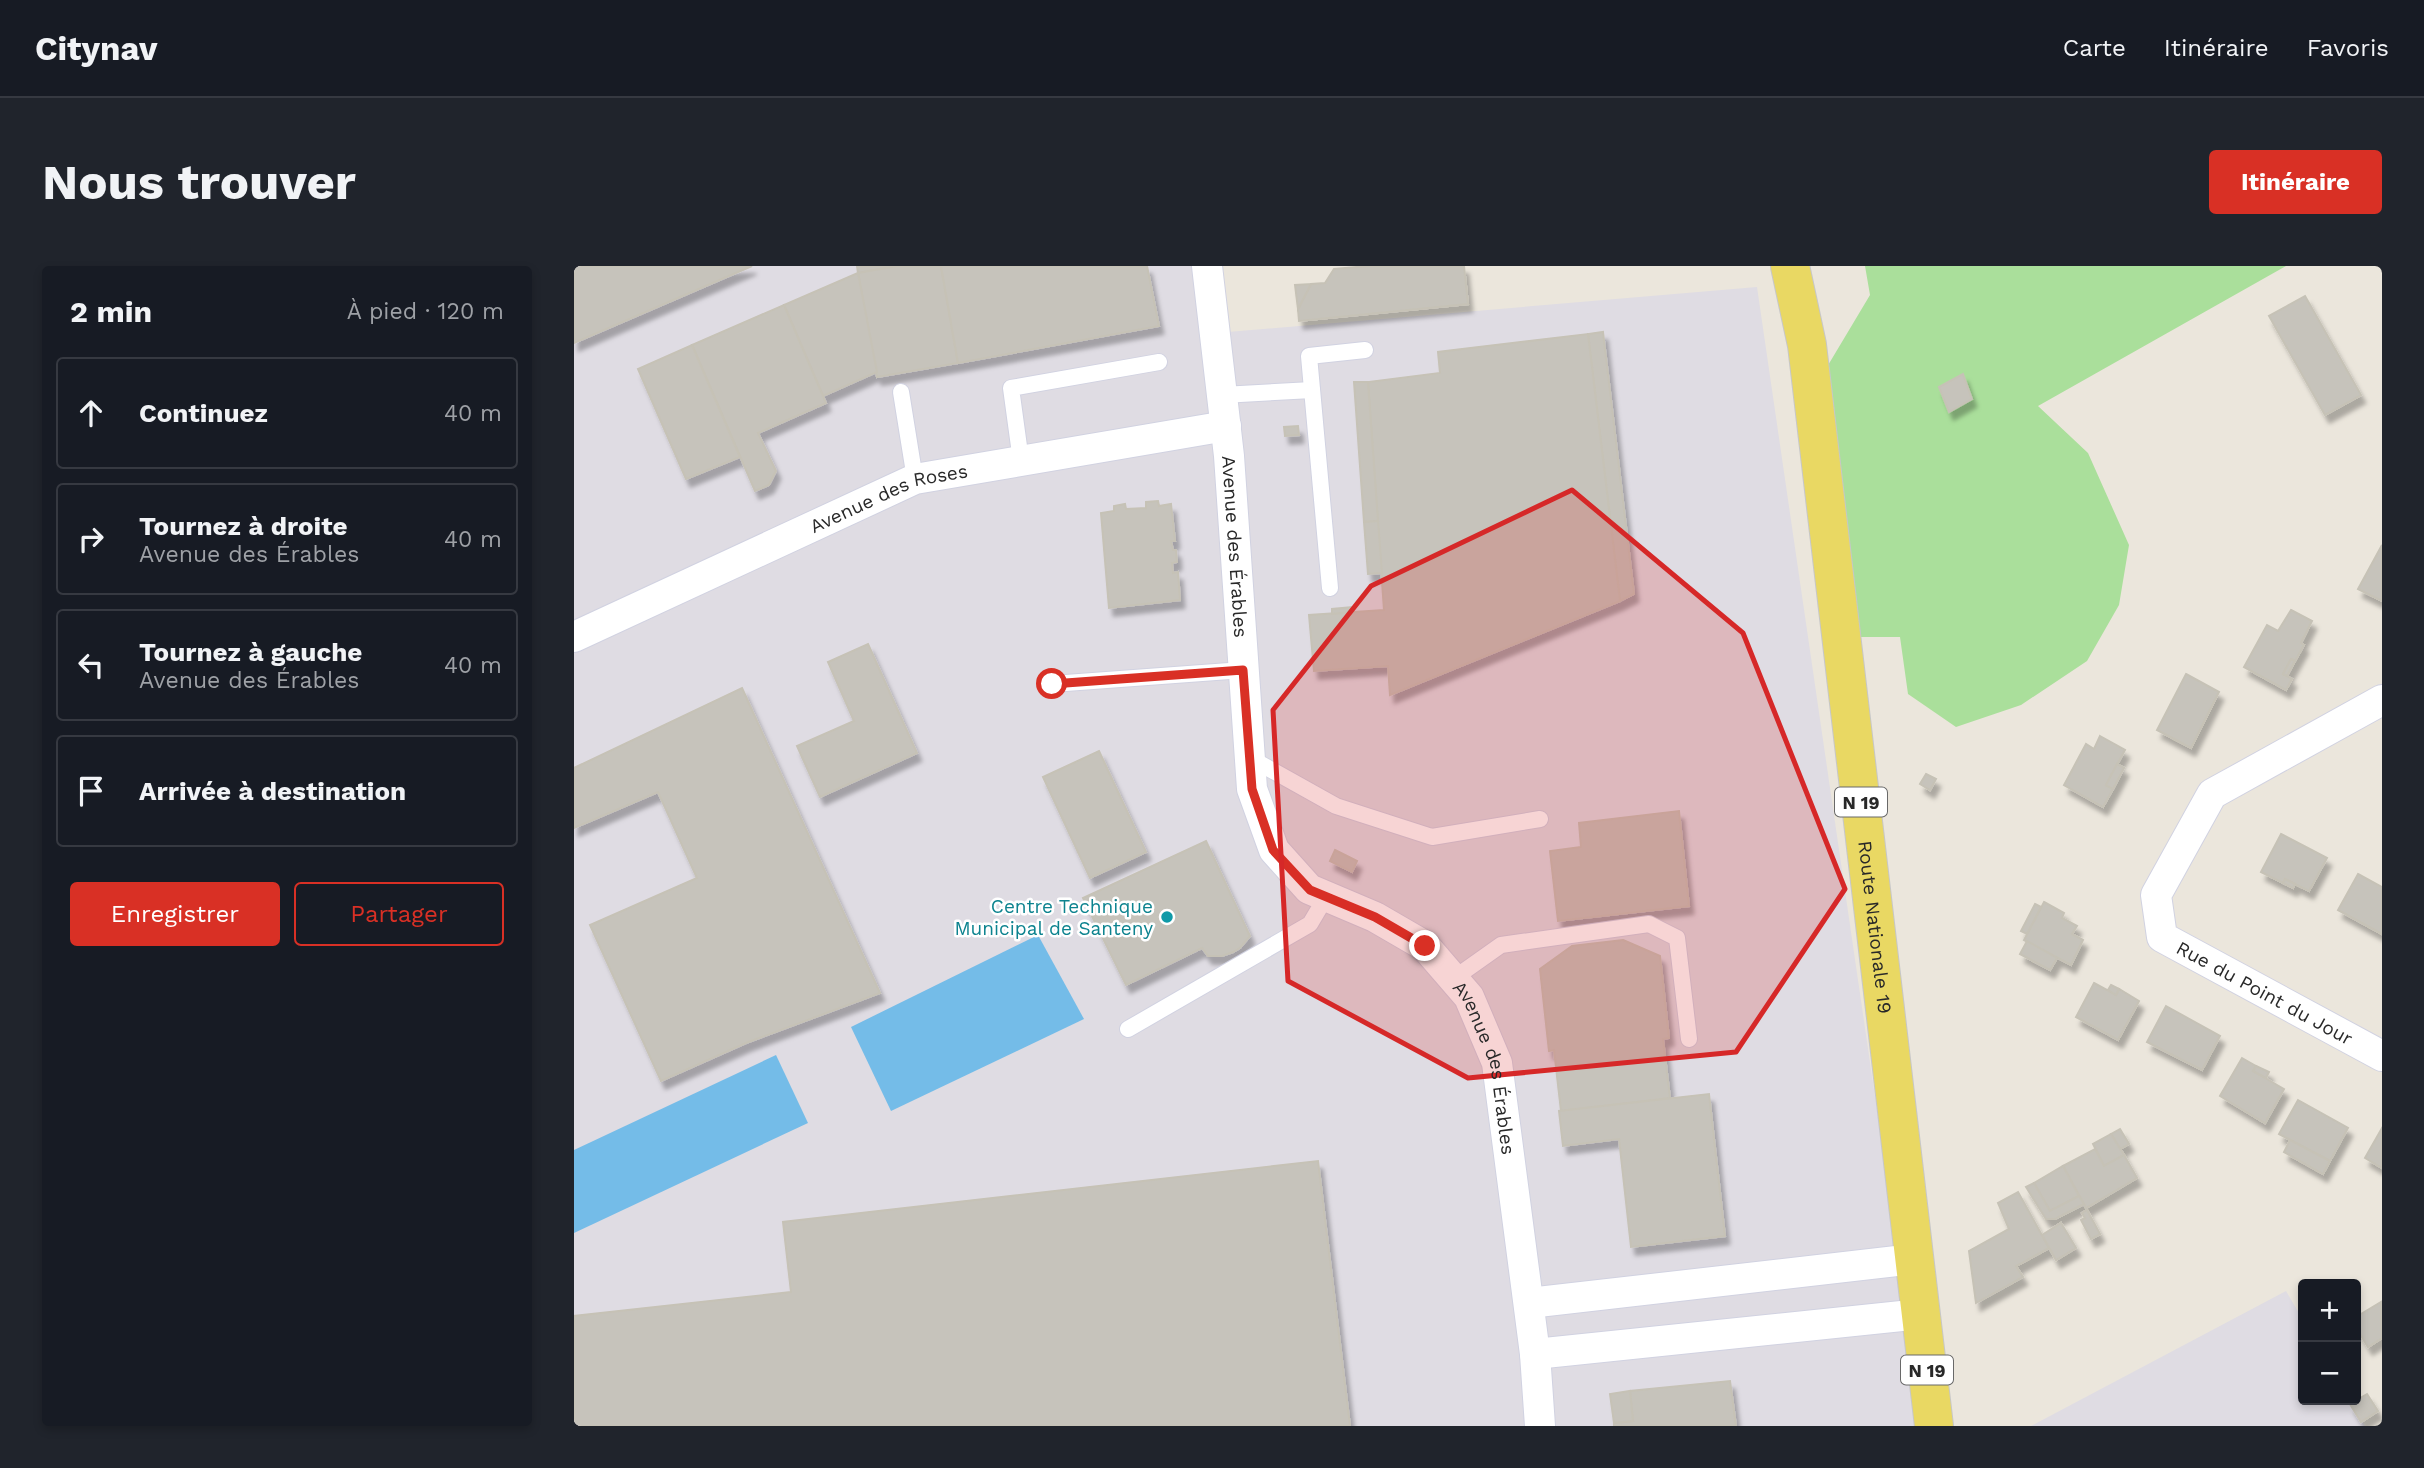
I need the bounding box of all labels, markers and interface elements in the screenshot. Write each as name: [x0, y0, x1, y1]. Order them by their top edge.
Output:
text: Citynav: [35, 29, 157, 68]
text: Carte: [2063, 34, 2126, 62]
text: Itinéraire: [2164, 34, 2269, 62]
text: Favoris: [2307, 34, 2389, 62]
button: Itinéraire: [2209, 150, 2382, 214]
text: Nous trouver: [42, 153, 356, 211]
text: 2 min: [70, 294, 152, 329]
text: À pied · 120 m: [347, 298, 504, 325]
icon: ahead: [72, 394, 110, 432]
text: Continuez: [139, 398, 268, 428]
text: 40 m: [444, 400, 502, 427]
street label: Avenue des Érables: [1218, 455, 1253, 638]
street label: Avenue des Roses: [806, 459, 969, 538]
text: Tournez à droite: [139, 511, 348, 541]
icon: right: [72, 520, 110, 558]
text: 40 m: [444, 526, 502, 553]
text: Avenue des Érables: [139, 541, 359, 568]
text: Tournez à gauche: [139, 637, 362, 667]
icon: left: [72, 646, 110, 684]
text: 40 m: [444, 652, 502, 679]
text: Avenue des Érables: [139, 667, 359, 694]
route start: [1036, 668, 1067, 699]
icon: arrive: [72, 772, 110, 810]
text: Arrivée à destination: [139, 776, 406, 806]
road number: N 19: [1835, 788, 1887, 816]
street label: Route Nationale 19: [1854, 839, 1897, 1015]
button: Enregistrer: [70, 882, 280, 946]
button: Partager: [294, 882, 504, 946]
place label: Centre Technique Municipal de Santeny: [954, 895, 1153, 940]
marker: Centre Technique Municipal de Santeny: [1159, 909, 1175, 925]
route end: [1409, 930, 1440, 961]
street label: Rue du Point du Jour: [2173, 936, 2357, 1050]
street label: Avenue des Érables: [1448, 976, 1520, 1156]
map controls: [2298, 1279, 2361, 1405]
button: +: [2298, 1279, 2361, 1342]
button: −: [2298, 1342, 2361, 1405]
road number: N 19: [1901, 1356, 1953, 1385]

